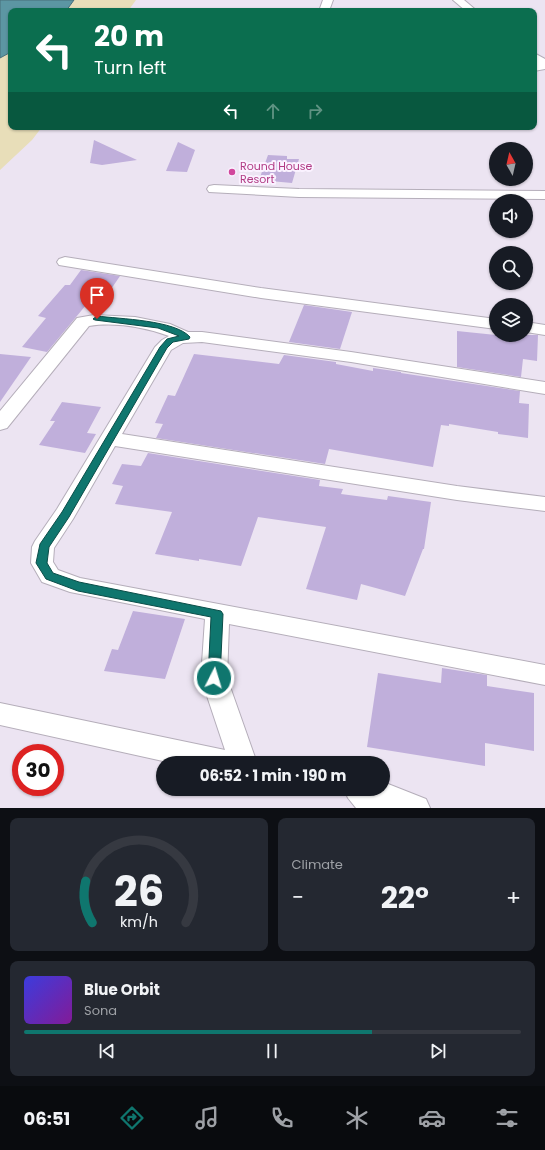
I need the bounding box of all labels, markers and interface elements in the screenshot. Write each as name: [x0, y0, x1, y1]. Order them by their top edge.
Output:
text: 20 m: [94, 17, 164, 56]
icon: left: [28, 24, 80, 76]
text: Turn left: [94, 55, 166, 80]
icon: left: [220, 100, 242, 122]
icon: ahead: [262, 100, 284, 122]
icon: right: [304, 100, 326, 122]
north arrow: [489, 142, 533, 186]
map controls: [489, 142, 533, 342]
place label: Round House Resort: [240, 158, 313, 187]
marker: Round House Resort: [227, 167, 237, 177]
button: sound: [489, 194, 533, 238]
button: search: [489, 246, 533, 290]
pin: [80, 278, 114, 319]
icon: arrive: [86, 284, 108, 306]
button: layers: [489, 298, 533, 342]
position arrow: [193, 657, 235, 699]
speed limit sign: 30: [12, 744, 64, 796]
text: 06:52 · 1 min · 190 m: [200, 765, 346, 786]
text: Climate: [292, 855, 343, 874]
text: 26: [114, 861, 164, 920]
text: 22°: [381, 876, 429, 919]
text: −: [292, 882, 304, 913]
text: +: [506, 882, 521, 913]
text: km/h: [120, 911, 158, 931]
text: Blue Orbit: [84, 979, 160, 1000]
text: Sona: [84, 1001, 117, 1020]
icon: previous: [96, 1040, 118, 1062]
icon: pause: [261, 1040, 283, 1062]
icon: next: [427, 1040, 449, 1062]
icon: directions: [118, 1104, 146, 1132]
icon: music: [193, 1104, 221, 1132]
icon: phone: [268, 1104, 296, 1132]
icon: climate: [343, 1104, 371, 1132]
icon: car: [418, 1104, 446, 1132]
icon: filters: [493, 1104, 521, 1132]
text: 06:51: [24, 1106, 70, 1131]

